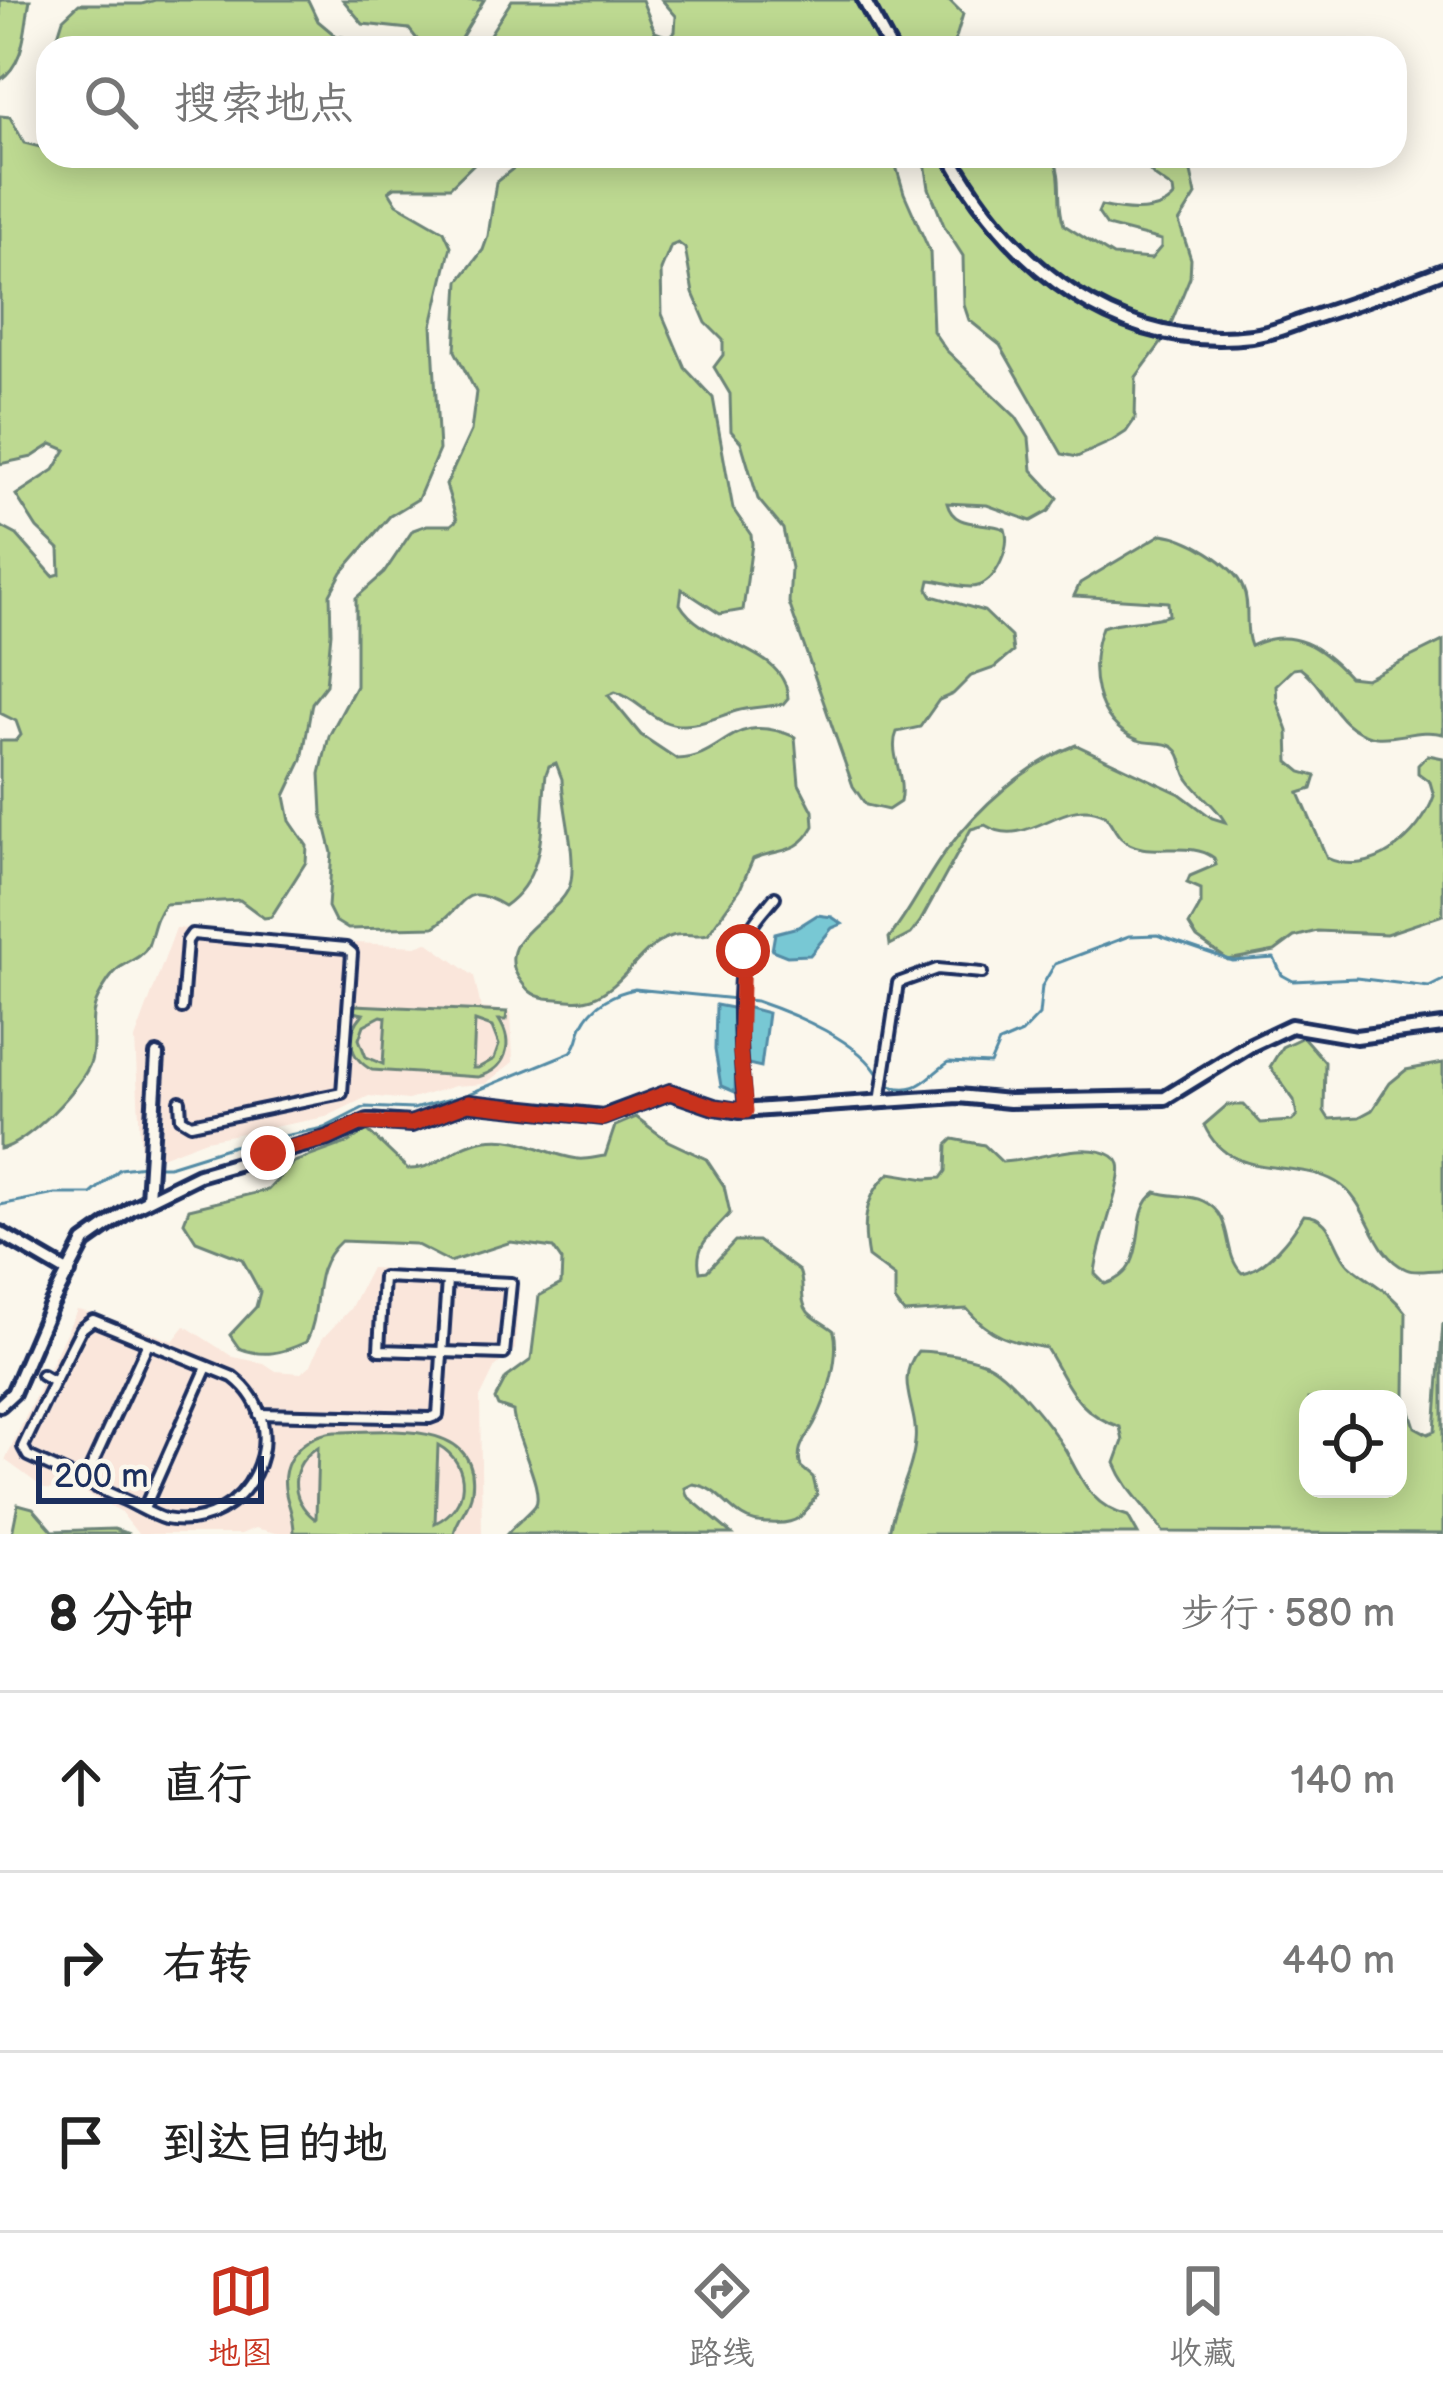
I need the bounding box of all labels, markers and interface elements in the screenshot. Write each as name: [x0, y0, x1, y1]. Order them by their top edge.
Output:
search box: [36, 36, 1407, 168]
icon: search: [78, 69, 144, 135]
text: 搜索地点: [174, 77, 354, 132]
route start: [716, 924, 770, 978]
route end: [241, 1126, 295, 1180]
map controls: [1299, 1390, 1407, 1498]
button: locate: [1299, 1390, 1407, 1498]
scale bar: [36, 1450, 264, 1503]
text: 200 m: [54, 1457, 148, 1497]
text: 8 分钟: [48, 1585, 194, 1646]
text: 步行 · 580 m: [1181, 1591, 1395, 1638]
icon: ahead: [48, 1749, 114, 1815]
text: 直行: [162, 1757, 252, 1812]
text: 140 m: [1290, 1758, 1395, 1805]
icon: right: [48, 1929, 114, 1995]
text: 右转: [162, 1937, 252, 1992]
text: 440 m: [1282, 1938, 1395, 1985]
icon: arrive: [48, 2109, 114, 2175]
text: 到达目的地: [162, 2117, 387, 2172]
tab: 地图: [208, 2258, 274, 2374]
tab: 路线: [689, 2258, 755, 2374]
tab: 收藏: [1170, 2258, 1236, 2374]

